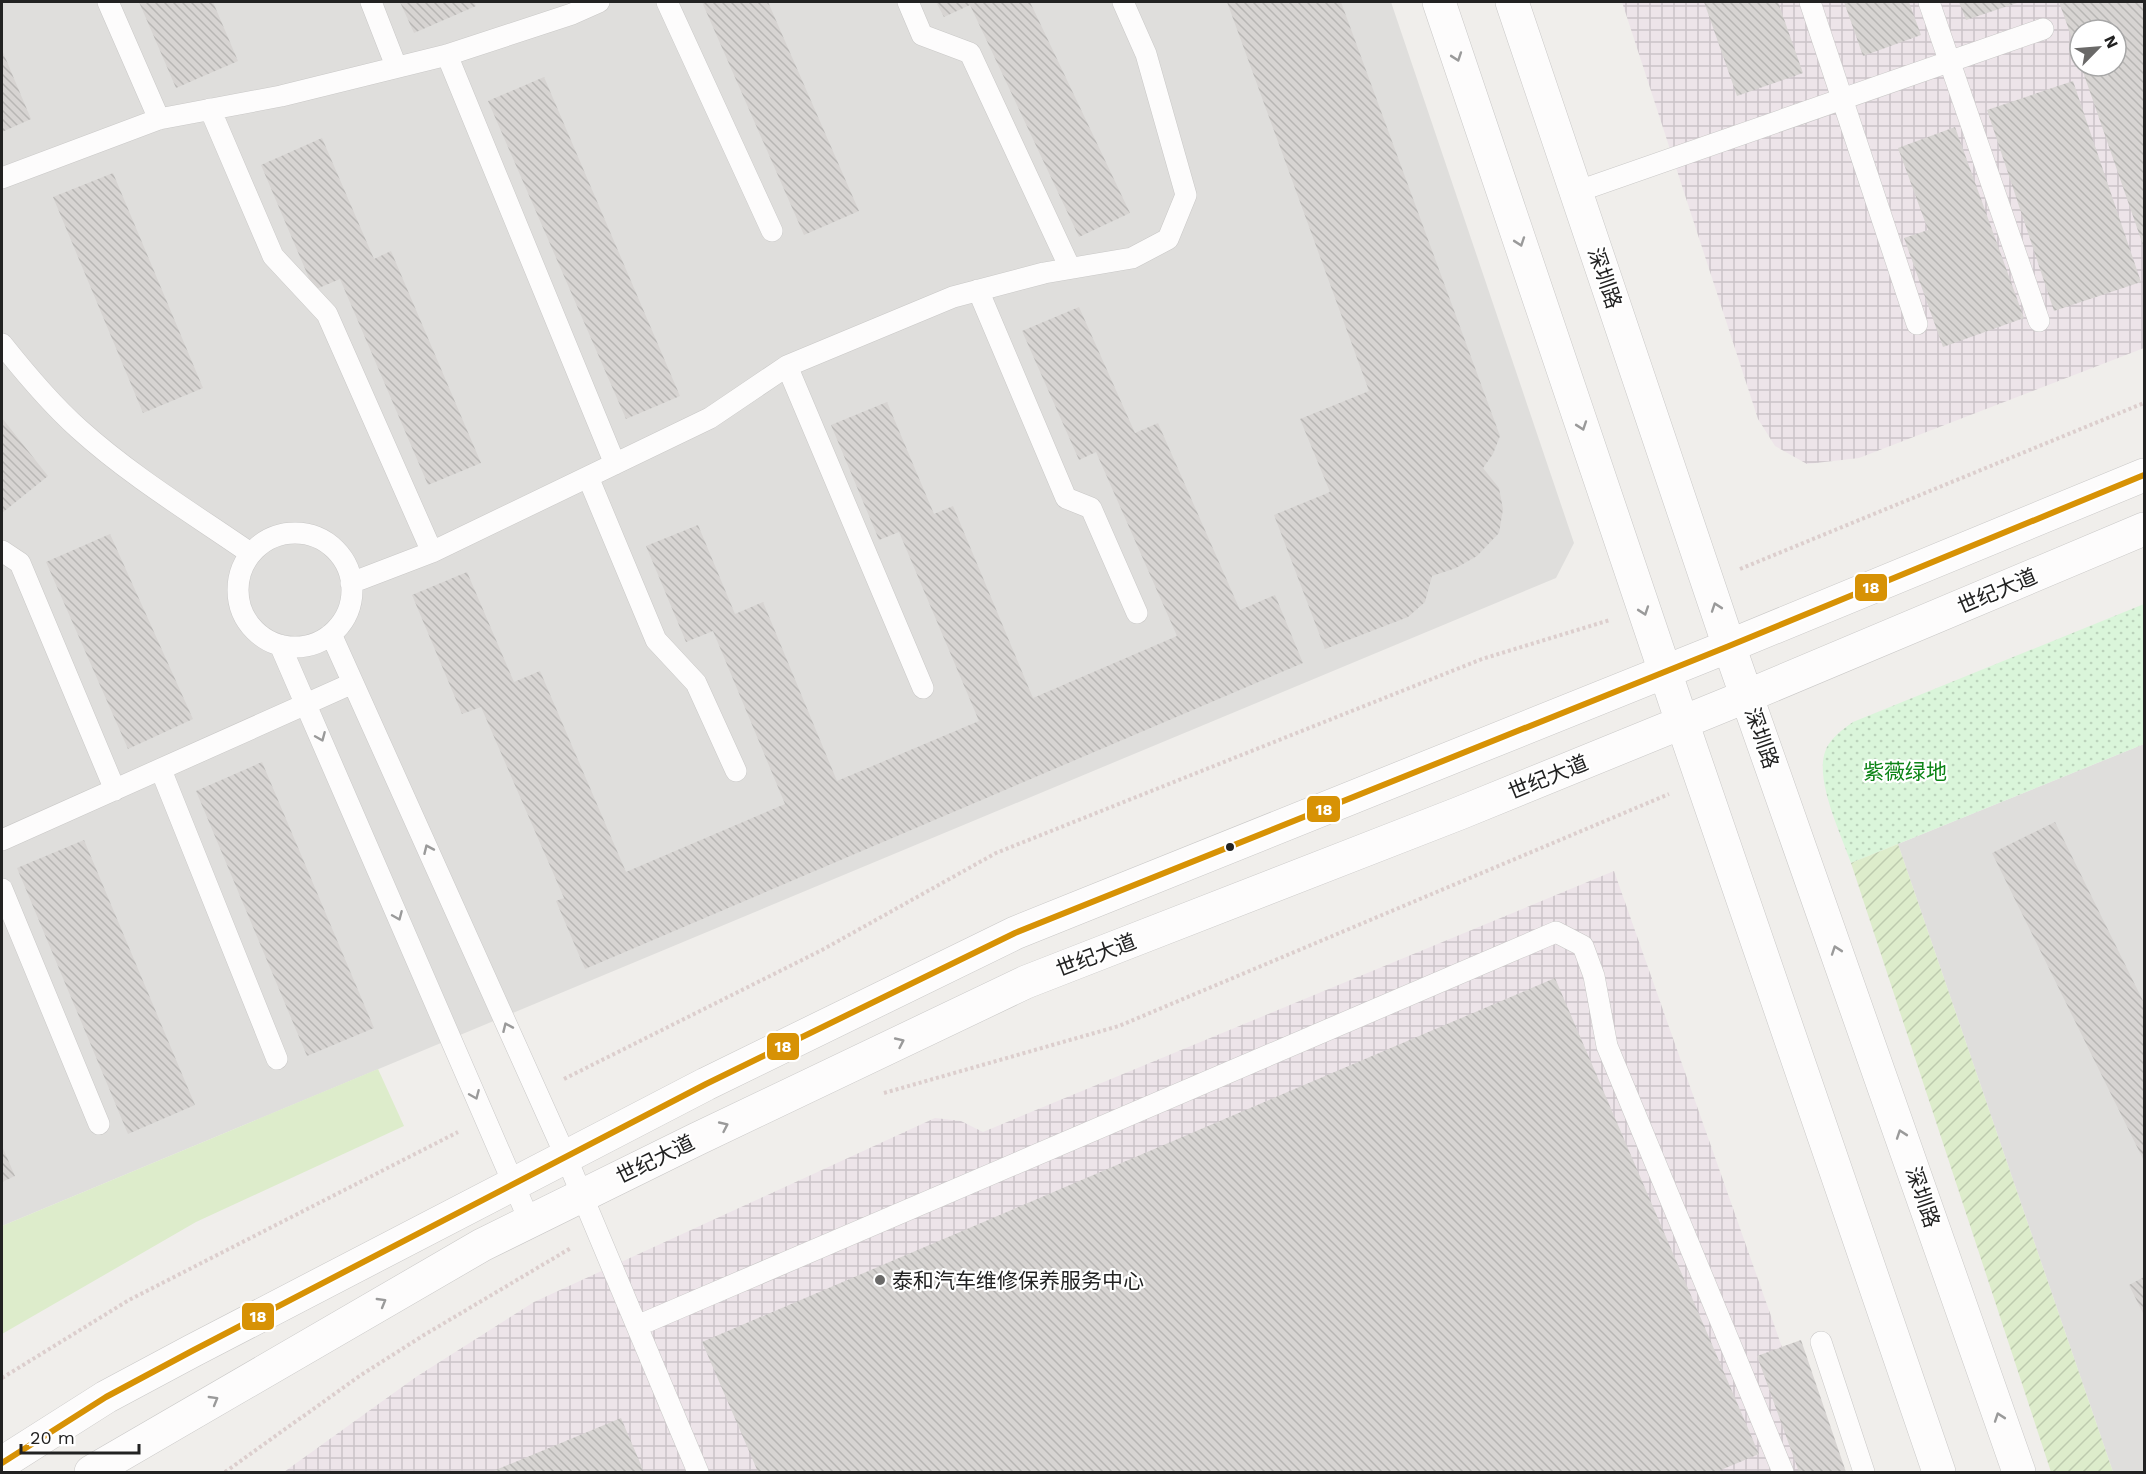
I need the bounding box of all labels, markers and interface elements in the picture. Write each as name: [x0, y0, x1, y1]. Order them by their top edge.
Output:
north arrow: [2068, 18, 2128, 78]
text: N: [2100, 32, 2122, 51]
one-way arrow: [1450, 51, 1463, 62]
one-way arrow: [1512, 236, 1525, 247]
street label: 深圳路: [1583, 244, 1627, 312]
one-way arrow: [1575, 421, 1587, 431]
street label: 世纪大道: [1953, 563, 2041, 619]
line badge: 18: [1854, 573, 1888, 602]
text: 18: [1863, 578, 1879, 597]
one-way arrow: [1711, 602, 1724, 613]
one-way arrow: [1637, 605, 1650, 616]
street label: 深圳路: [1740, 704, 1784, 772]
one-way arrow: [314, 731, 326, 742]
street label: 世纪大道: [1504, 750, 1592, 804]
park label: 紫薇绿地: [1863, 759, 1947, 784]
line badge: 18: [1306, 795, 1341, 823]
text: 18: [1316, 800, 1332, 819]
unlabelled marker: [1224, 841, 1236, 853]
one-way arrow: [423, 844, 435, 855]
one-way arrow: [391, 910, 403, 921]
street label: 世纪大道: [1052, 928, 1140, 982]
one-way arrow: [1831, 945, 1844, 956]
one-way arrow: [503, 1022, 515, 1033]
line badge: 18: [766, 1032, 800, 1061]
text: 18: [775, 1037, 791, 1056]
one-way arrow: [893, 1038, 904, 1050]
one-way arrow: [468, 1089, 480, 1100]
one-way arrow: [717, 1122, 728, 1134]
street label: 世纪大道: [612, 1129, 698, 1189]
one-way arrow: [1895, 1129, 1908, 1140]
street label: 深圳路: [1901, 1163, 1945, 1231]
place label: 泰和汽车维修保养服务中心: [892, 1268, 1144, 1293]
marker: 泰和汽车维修保养服务中心: [873, 1273, 887, 1287]
one-way arrow: [376, 1298, 387, 1309]
line badge: 18: [241, 1302, 275, 1331]
text: 18: [250, 1307, 266, 1326]
one-way arrow: [208, 1396, 218, 1407]
one-way arrow: [1994, 1412, 2007, 1423]
scale bar: [21, 1417, 140, 1455]
text: 20 m: [30, 1427, 75, 1448]

